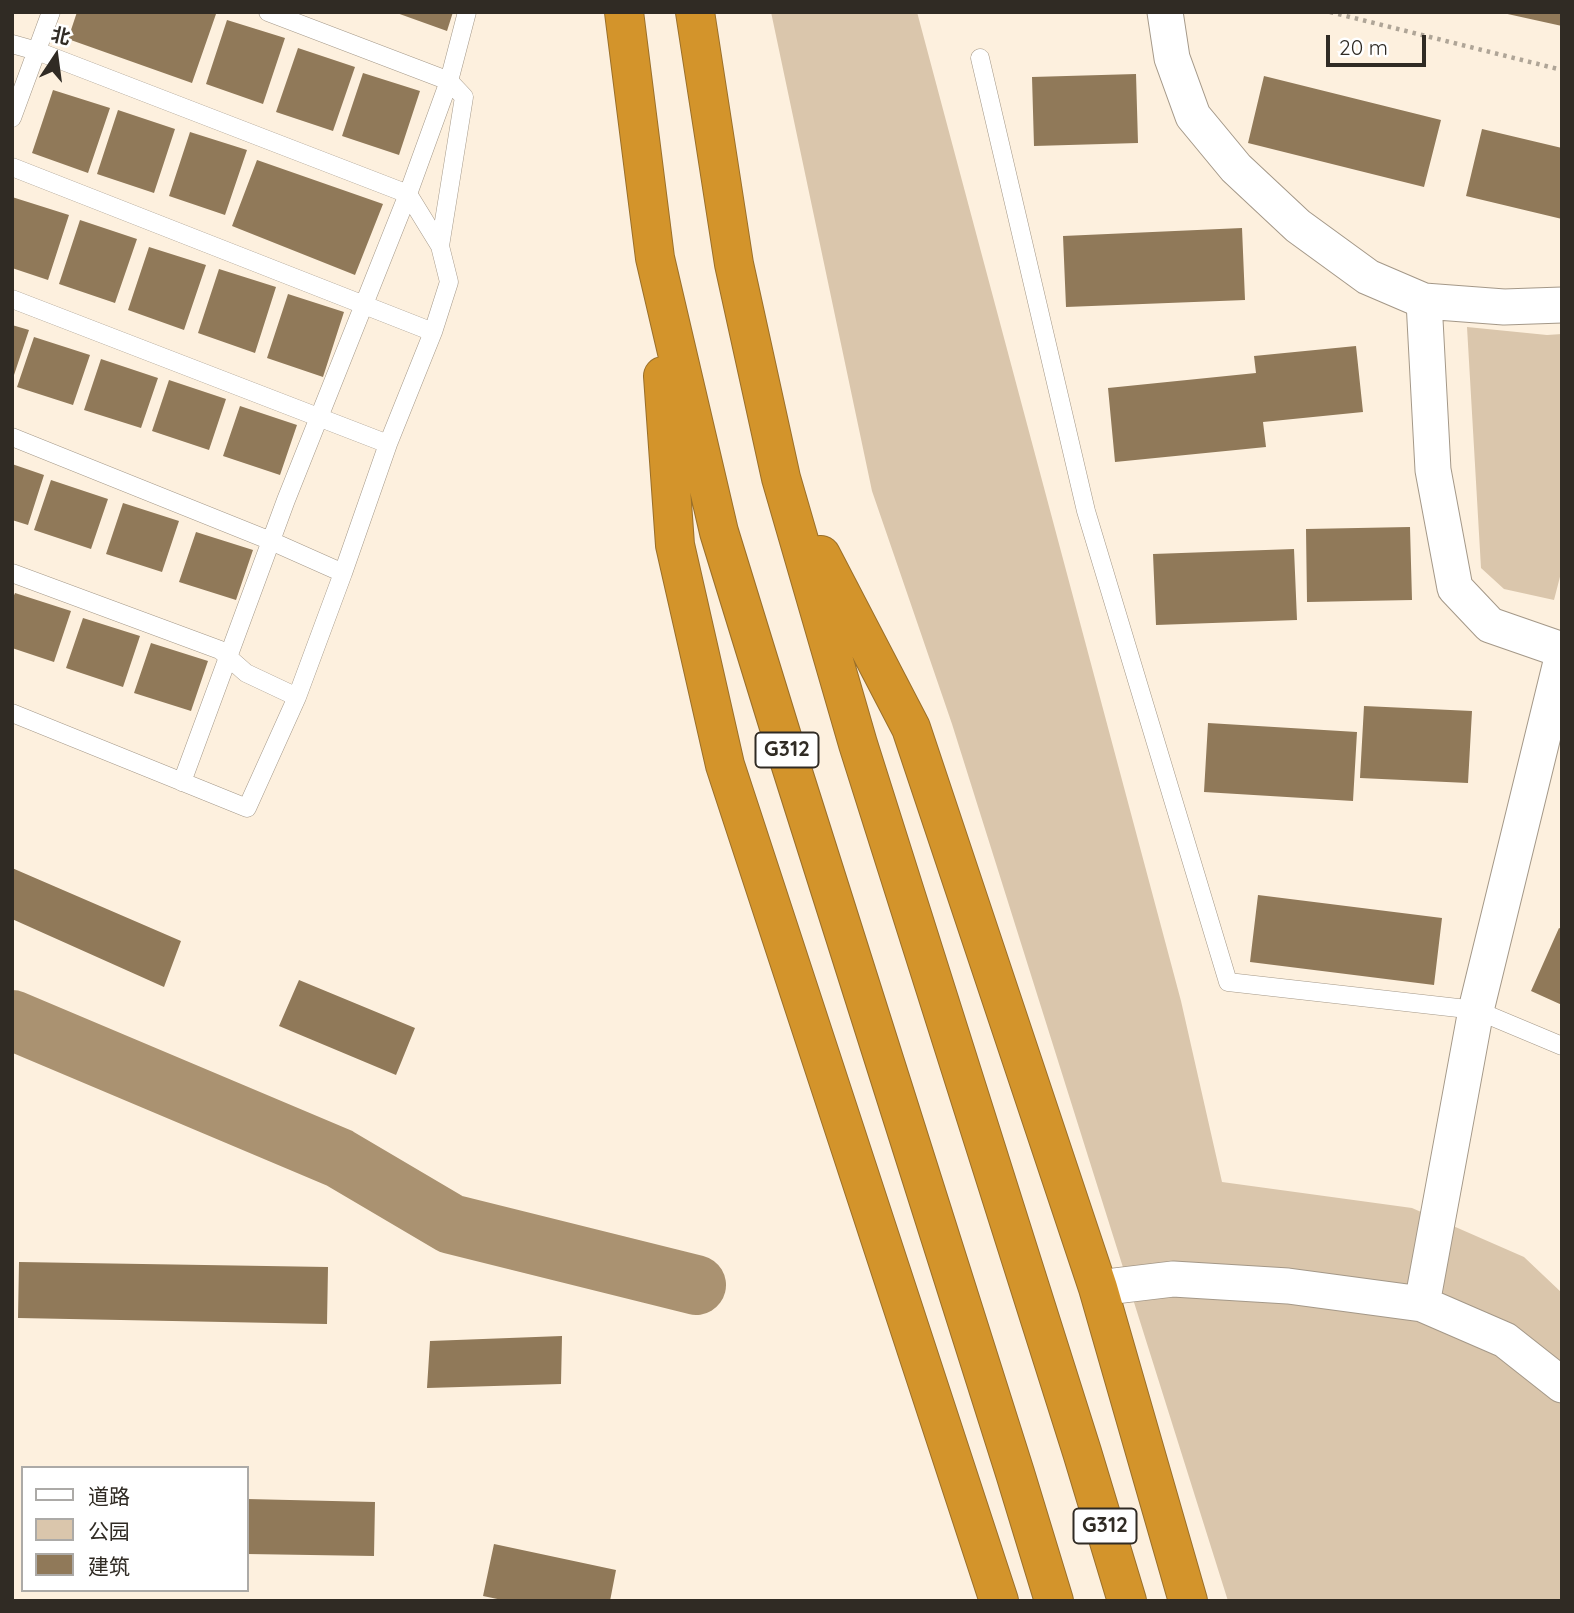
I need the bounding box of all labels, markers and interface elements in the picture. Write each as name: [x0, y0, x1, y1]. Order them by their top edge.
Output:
north arrow: [21, 21, 91, 91]
scale bar: [1329, 21, 1429, 65]
text: 北: [49, 22, 73, 49]
text: 20 m: [1339, 34, 1388, 60]
road number: G312: [756, 732, 818, 768]
legend: [21, 1466, 248, 1592]
text: 道路: [88, 1483, 130, 1509]
road number: G312: [1074, 1508, 1136, 1544]
text: 公园: [88, 1518, 130, 1544]
text: 建筑: [88, 1553, 130, 1579]

